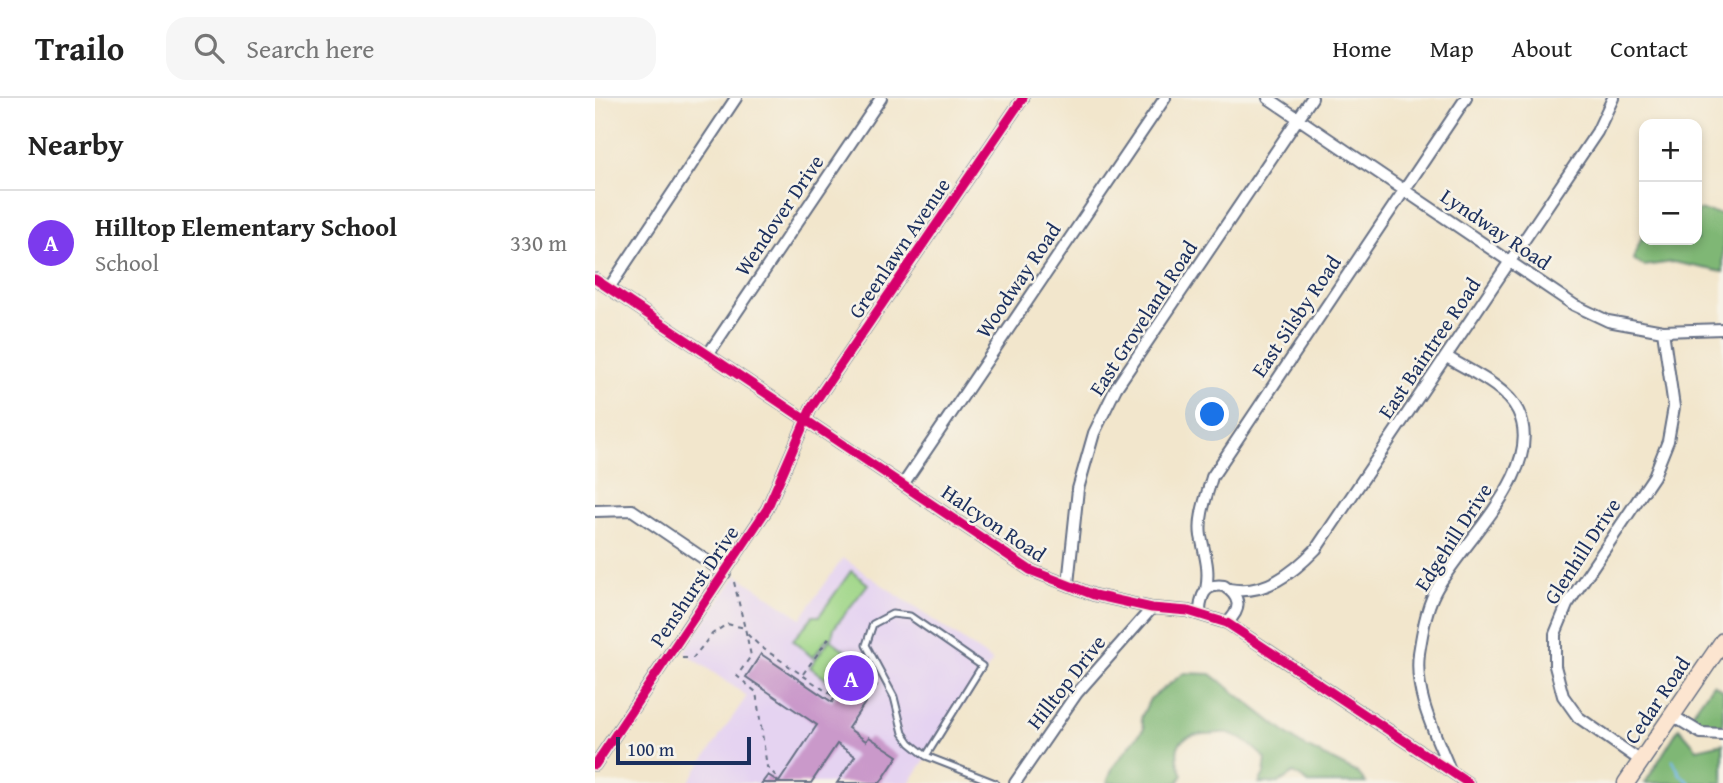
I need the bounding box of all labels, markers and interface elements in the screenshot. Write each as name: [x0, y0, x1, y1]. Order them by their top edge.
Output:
search box: [166, 17, 656, 80]
text: Trailo: [35, 24, 124, 72]
icon: search: [190, 29, 228, 67]
text: Search here: [246, 29, 375, 68]
text: Home: [1333, 31, 1392, 66]
text: Map: [1430, 31, 1474, 66]
text: About: [1512, 31, 1572, 66]
text: Contact: [1610, 31, 1688, 66]
map controls: [1639, 119, 1702, 245]
button: +: [1639, 119, 1702, 182]
text: Nearby: [28, 122, 124, 166]
street label: Wendover Drive: [727, 148, 831, 282]
street label: Greenlawn Avenue: [840, 171, 958, 324]
street label: Lyndway Road: [1435, 181, 1558, 278]
button: −: [1639, 182, 1702, 245]
text: Hilltop Elementary School: [95, 207, 397, 246]
street label: Woodway Road: [968, 215, 1069, 344]
text: A: [44, 226, 58, 259]
text: 330 m: [510, 226, 567, 259]
street label: East Groveland Road: [1081, 234, 1205, 402]
text: School: [95, 246, 159, 279]
street label: East Silsby Road: [1244, 248, 1349, 383]
street label: East Baintree Road: [1370, 271, 1488, 425]
your location: [1195, 397, 1229, 431]
street label: Halcyon Road: [936, 477, 1053, 570]
street label: Edgehill Drive: [1406, 477, 1500, 597]
street label: Glenhill Drive: [1536, 492, 1628, 610]
street label: Penshurst Drive: [642, 519, 746, 653]
street label: Hilltop Drive: [1019, 628, 1113, 736]
street label: Cedar Road: [1616, 649, 1698, 750]
pin: A: [828, 652, 874, 704]
scale bar: [616, 734, 751, 766]
text: 100 m: [627, 735, 674, 763]

